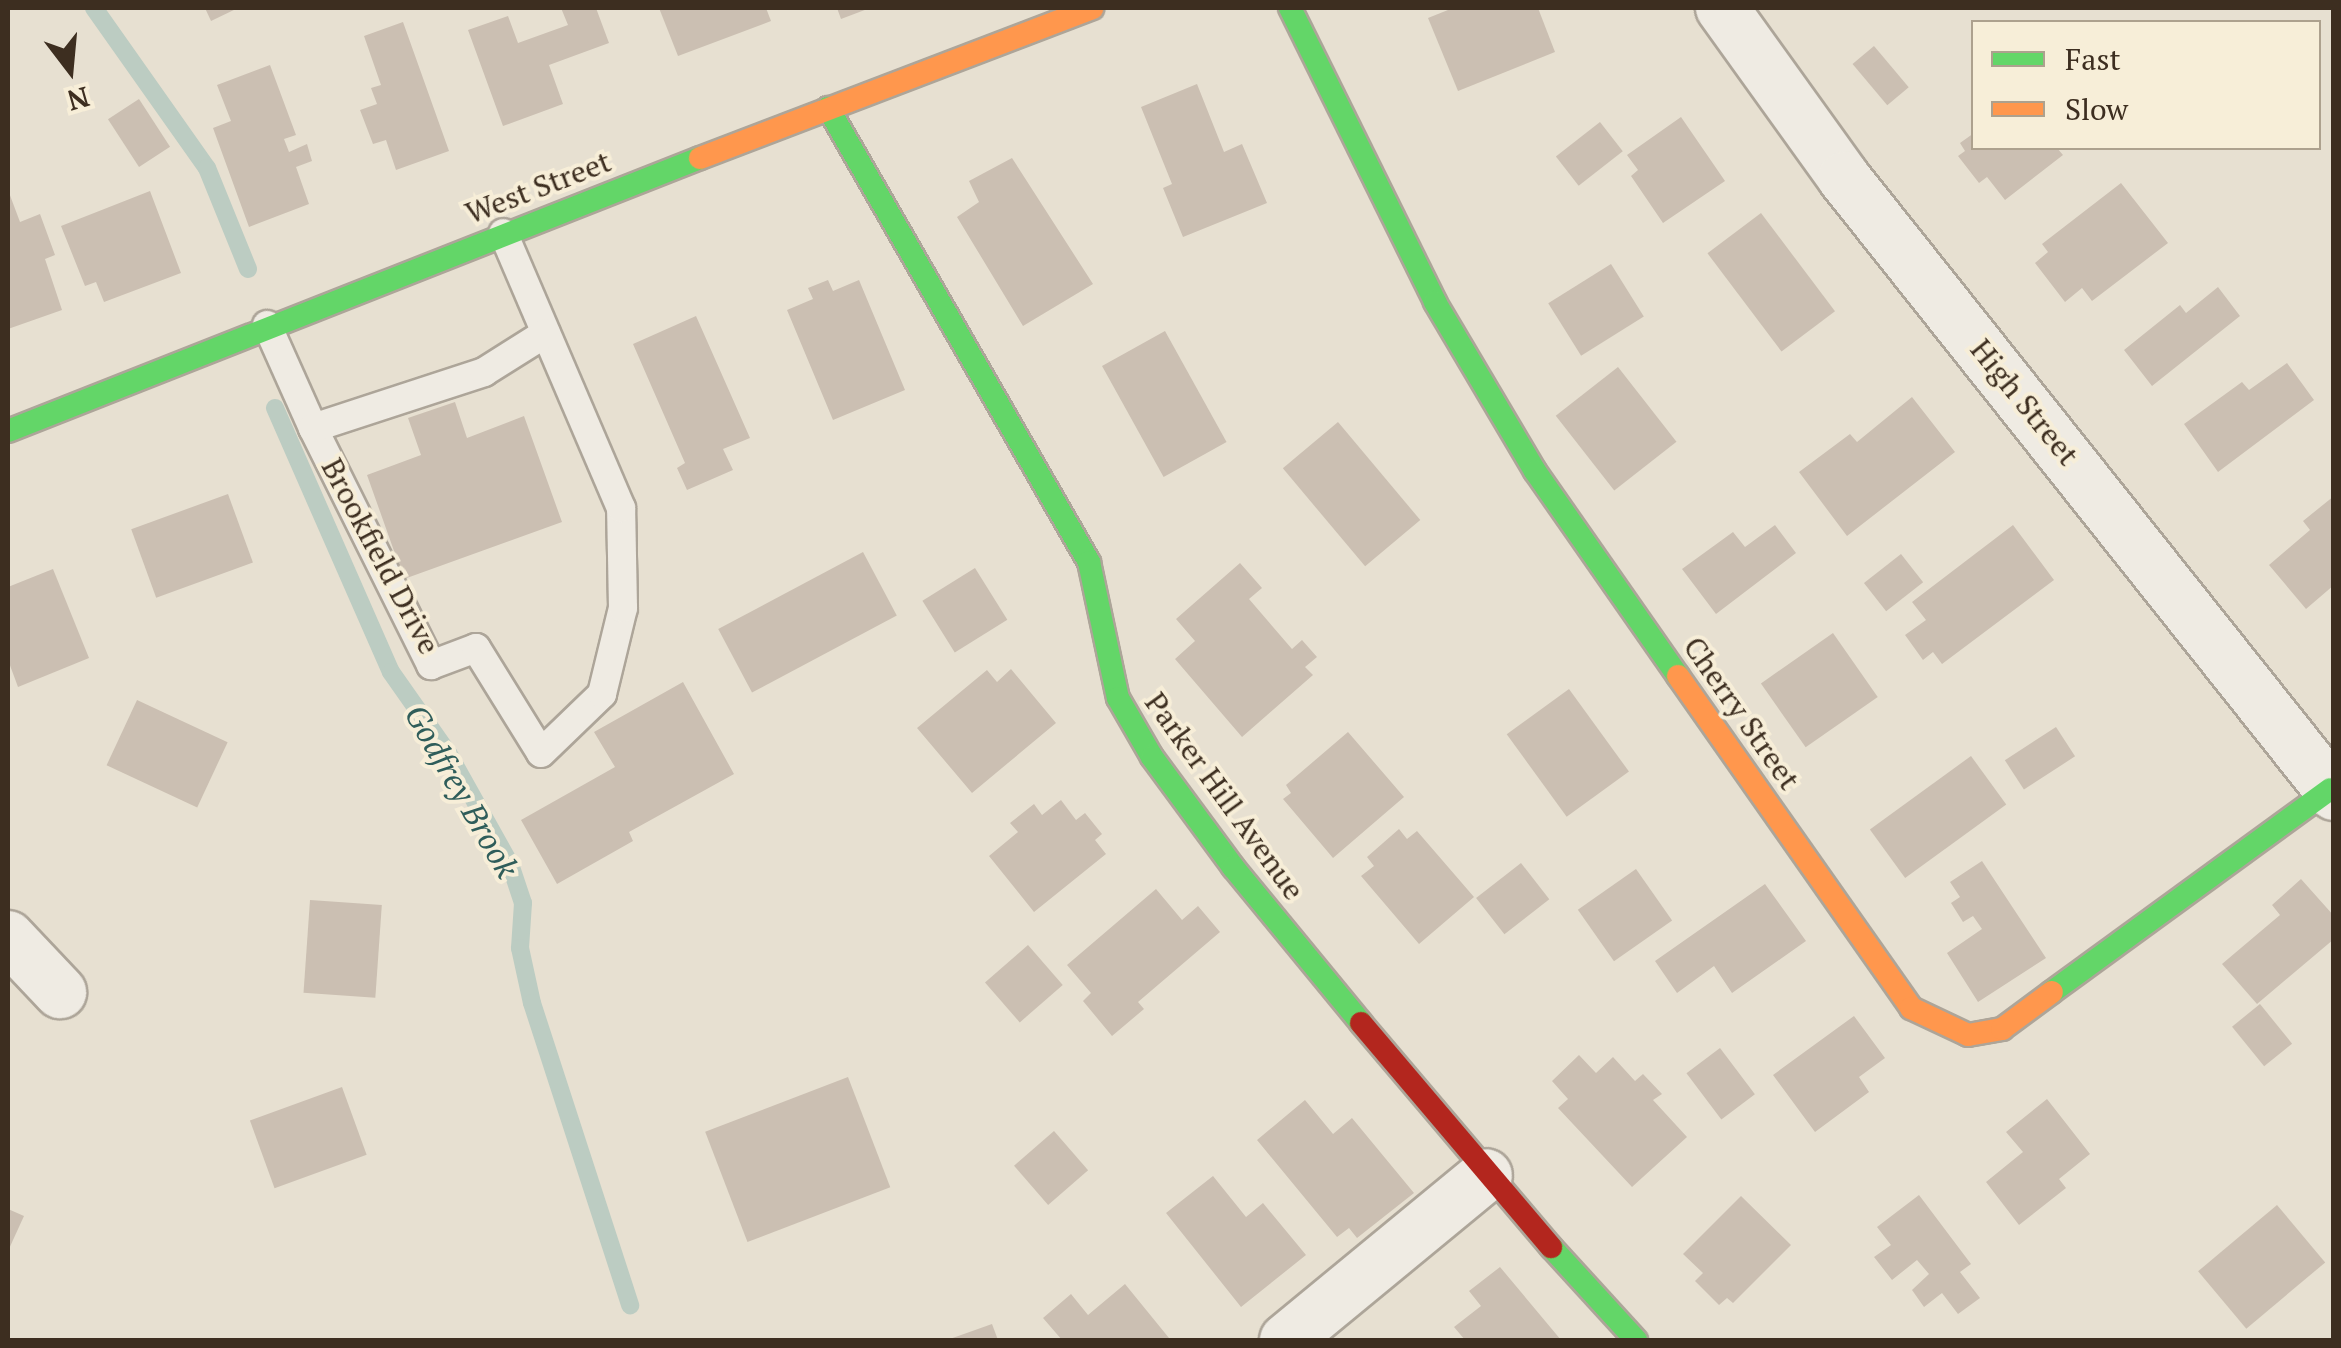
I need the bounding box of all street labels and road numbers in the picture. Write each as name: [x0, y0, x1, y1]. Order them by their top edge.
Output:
street label: West Street: [460, 143, 616, 231]
street label: High Street: [1963, 332, 2087, 472]
street label: Brookfield Drive: [314, 452, 448, 660]
street label: Cherry Street: [1676, 630, 1808, 796]
street label: Parker Hill Avenue: [1138, 685, 1312, 907]

